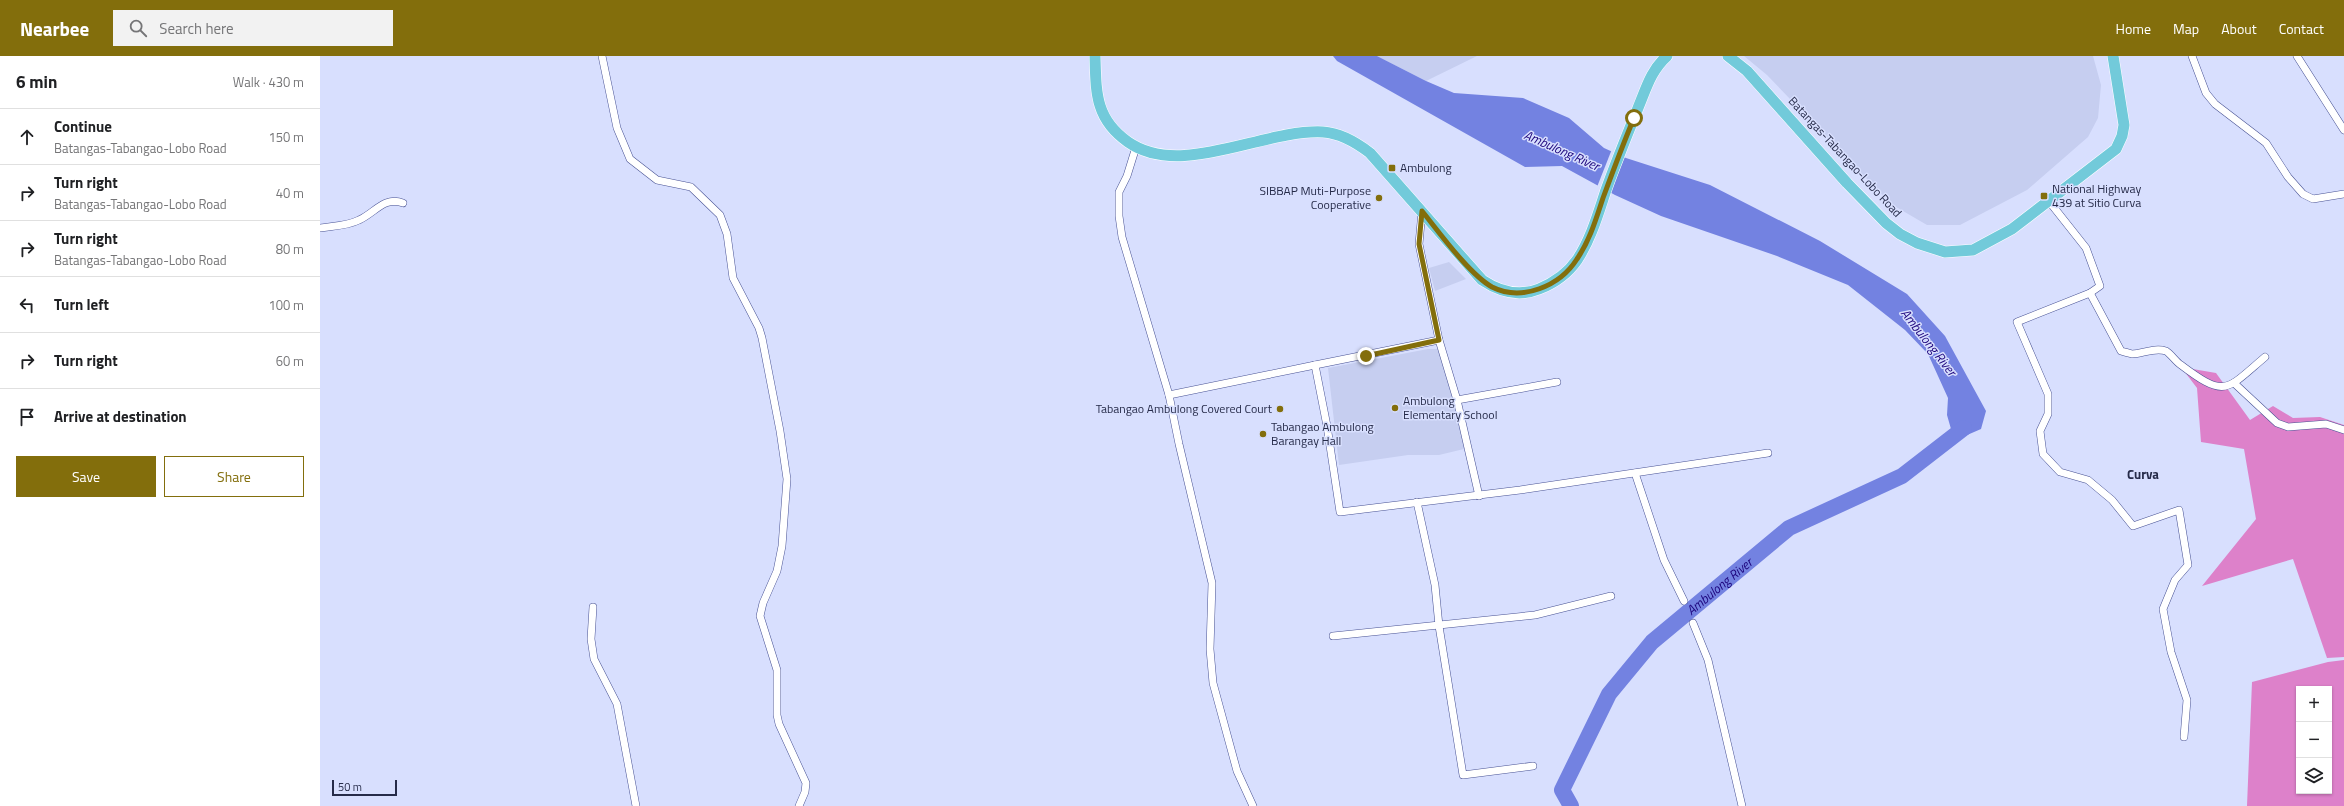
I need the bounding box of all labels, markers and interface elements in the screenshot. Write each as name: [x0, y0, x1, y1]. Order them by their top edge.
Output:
search box: [113, 10, 393, 46]
text: Nearbee: [20, 14, 89, 43]
icon: search: [127, 17, 149, 39]
text: Search here: [159, 17, 234, 40]
text: Home: [2116, 18, 2151, 39]
text: Map: [2173, 18, 2199, 39]
text: About: [2221, 18, 2257, 39]
text: Contact: [2279, 18, 2324, 39]
text: 6 min: [16, 69, 57, 95]
text: Walk · 430 m: [233, 72, 304, 92]
street label: Batangas-Tabangao-Lobo Road: [1784, 92, 1907, 221]
route start: [1625, 109, 1643, 127]
text: Continue: [54, 115, 112, 138]
water label: Ambulong River: [1521, 124, 1605, 176]
icon: ahead: [16, 126, 38, 148]
text: 150 m: [268, 127, 304, 147]
text: Batangas-Tabangao-Lobo Road: [54, 138, 227, 158]
place label: Ambulong: [1400, 158, 1452, 177]
marker: Ambulong: [1387, 163, 1397, 173]
text: Turn right: [54, 171, 118, 194]
place label: National Highway 439 at Sitio Curva: [2052, 179, 2141, 212]
place label: SIBBAP Muti-Purpose Cooperative: [1259, 181, 1371, 214]
icon: right: [16, 182, 38, 204]
text: 40 m: [276, 183, 304, 203]
marker: National Highway 439 at Sitio Curva: [2039, 191, 2049, 201]
marker: SIBBAP Muti-Purpose Cooperative: [1374, 193, 1384, 203]
text: Batangas-Tabangao-Lobo Road: [54, 194, 227, 214]
text: Turn right: [54, 227, 118, 250]
icon: right: [16, 238, 38, 260]
text: 80 m: [276, 239, 304, 259]
text: Batangas-Tabangao-Lobo Road: [54, 250, 227, 270]
text: Turn left: [54, 293, 109, 316]
icon: left: [16, 294, 38, 316]
text: 100 m: [268, 295, 304, 315]
water label: Ambulong River: [1896, 304, 1963, 381]
route end: [1357, 347, 1375, 365]
text: Turn right: [54, 349, 118, 372]
icon: right: [16, 350, 38, 372]
text: 60 m: [276, 351, 304, 371]
place label: Ambulong Elementary School: [1403, 391, 1497, 424]
place label: Tabangao Ambulong Covered Court: [1096, 399, 1273, 418]
marker: Ambulong Elementary School: [1390, 403, 1400, 413]
marker: Tabangao Ambulong Covered Court: [1275, 404, 1285, 414]
text: Arrive at destination: [54, 405, 187, 428]
icon: arrive: [16, 406, 38, 428]
place label: Tabangao Ambulong Barangay Hall: [1271, 417, 1374, 450]
marker: Tabangao Ambulong Barangay Hall: [1258, 429, 1268, 439]
button: Save: [16, 456, 156, 497]
button: Share: [164, 456, 304, 497]
district label: Curva: [2127, 464, 2159, 484]
water label: Ambulong River: [1682, 551, 1758, 620]
map controls: [2296, 686, 2332, 794]
button: +: [2296, 686, 2332, 722]
button: −: [2296, 722, 2332, 758]
button: layers: [2296, 758, 2332, 794]
scale bar: [332, 778, 397, 797]
text: 50 m: [338, 779, 362, 795]

